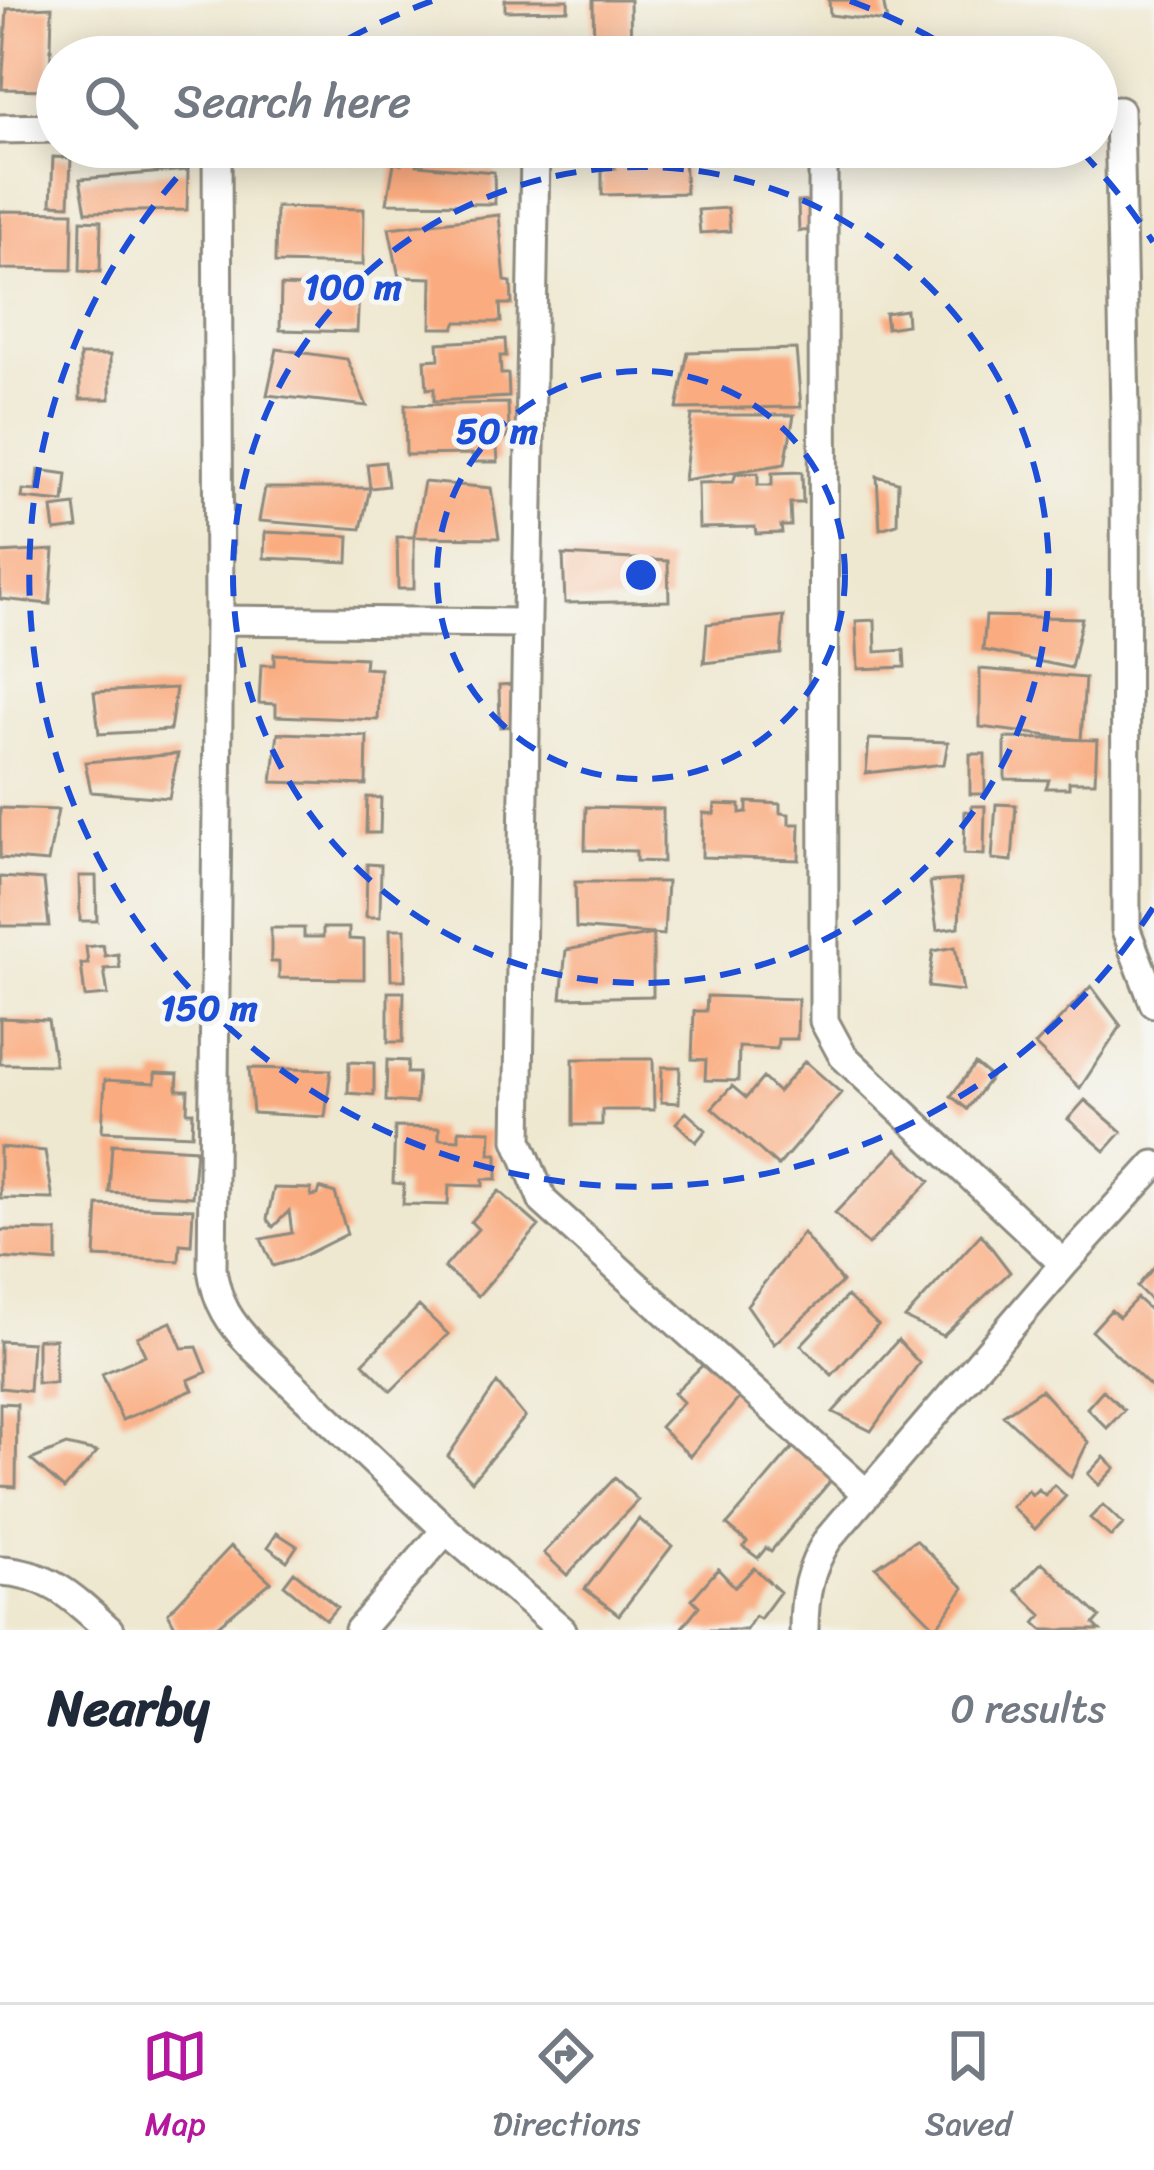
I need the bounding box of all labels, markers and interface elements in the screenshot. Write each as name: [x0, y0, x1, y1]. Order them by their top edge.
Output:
search box: [36, 36, 1118, 168]
text: Search here: [174, 62, 411, 142]
icon: search: [78, 69, 144, 135]
text: 100 m: [304, 255, 402, 319]
text: 50 m: [456, 399, 538, 463]
centre of rings: [620, 554, 662, 596]
text: 150 m: [160, 976, 258, 1040]
text: Nearby: [48, 1663, 209, 1753]
text: 0 results: [950, 1674, 1106, 1743]
tab: Map: [142, 2023, 208, 2153]
tab: Directions: [493, 2023, 640, 2153]
tab: Saved: [925, 2023, 1012, 2153]

